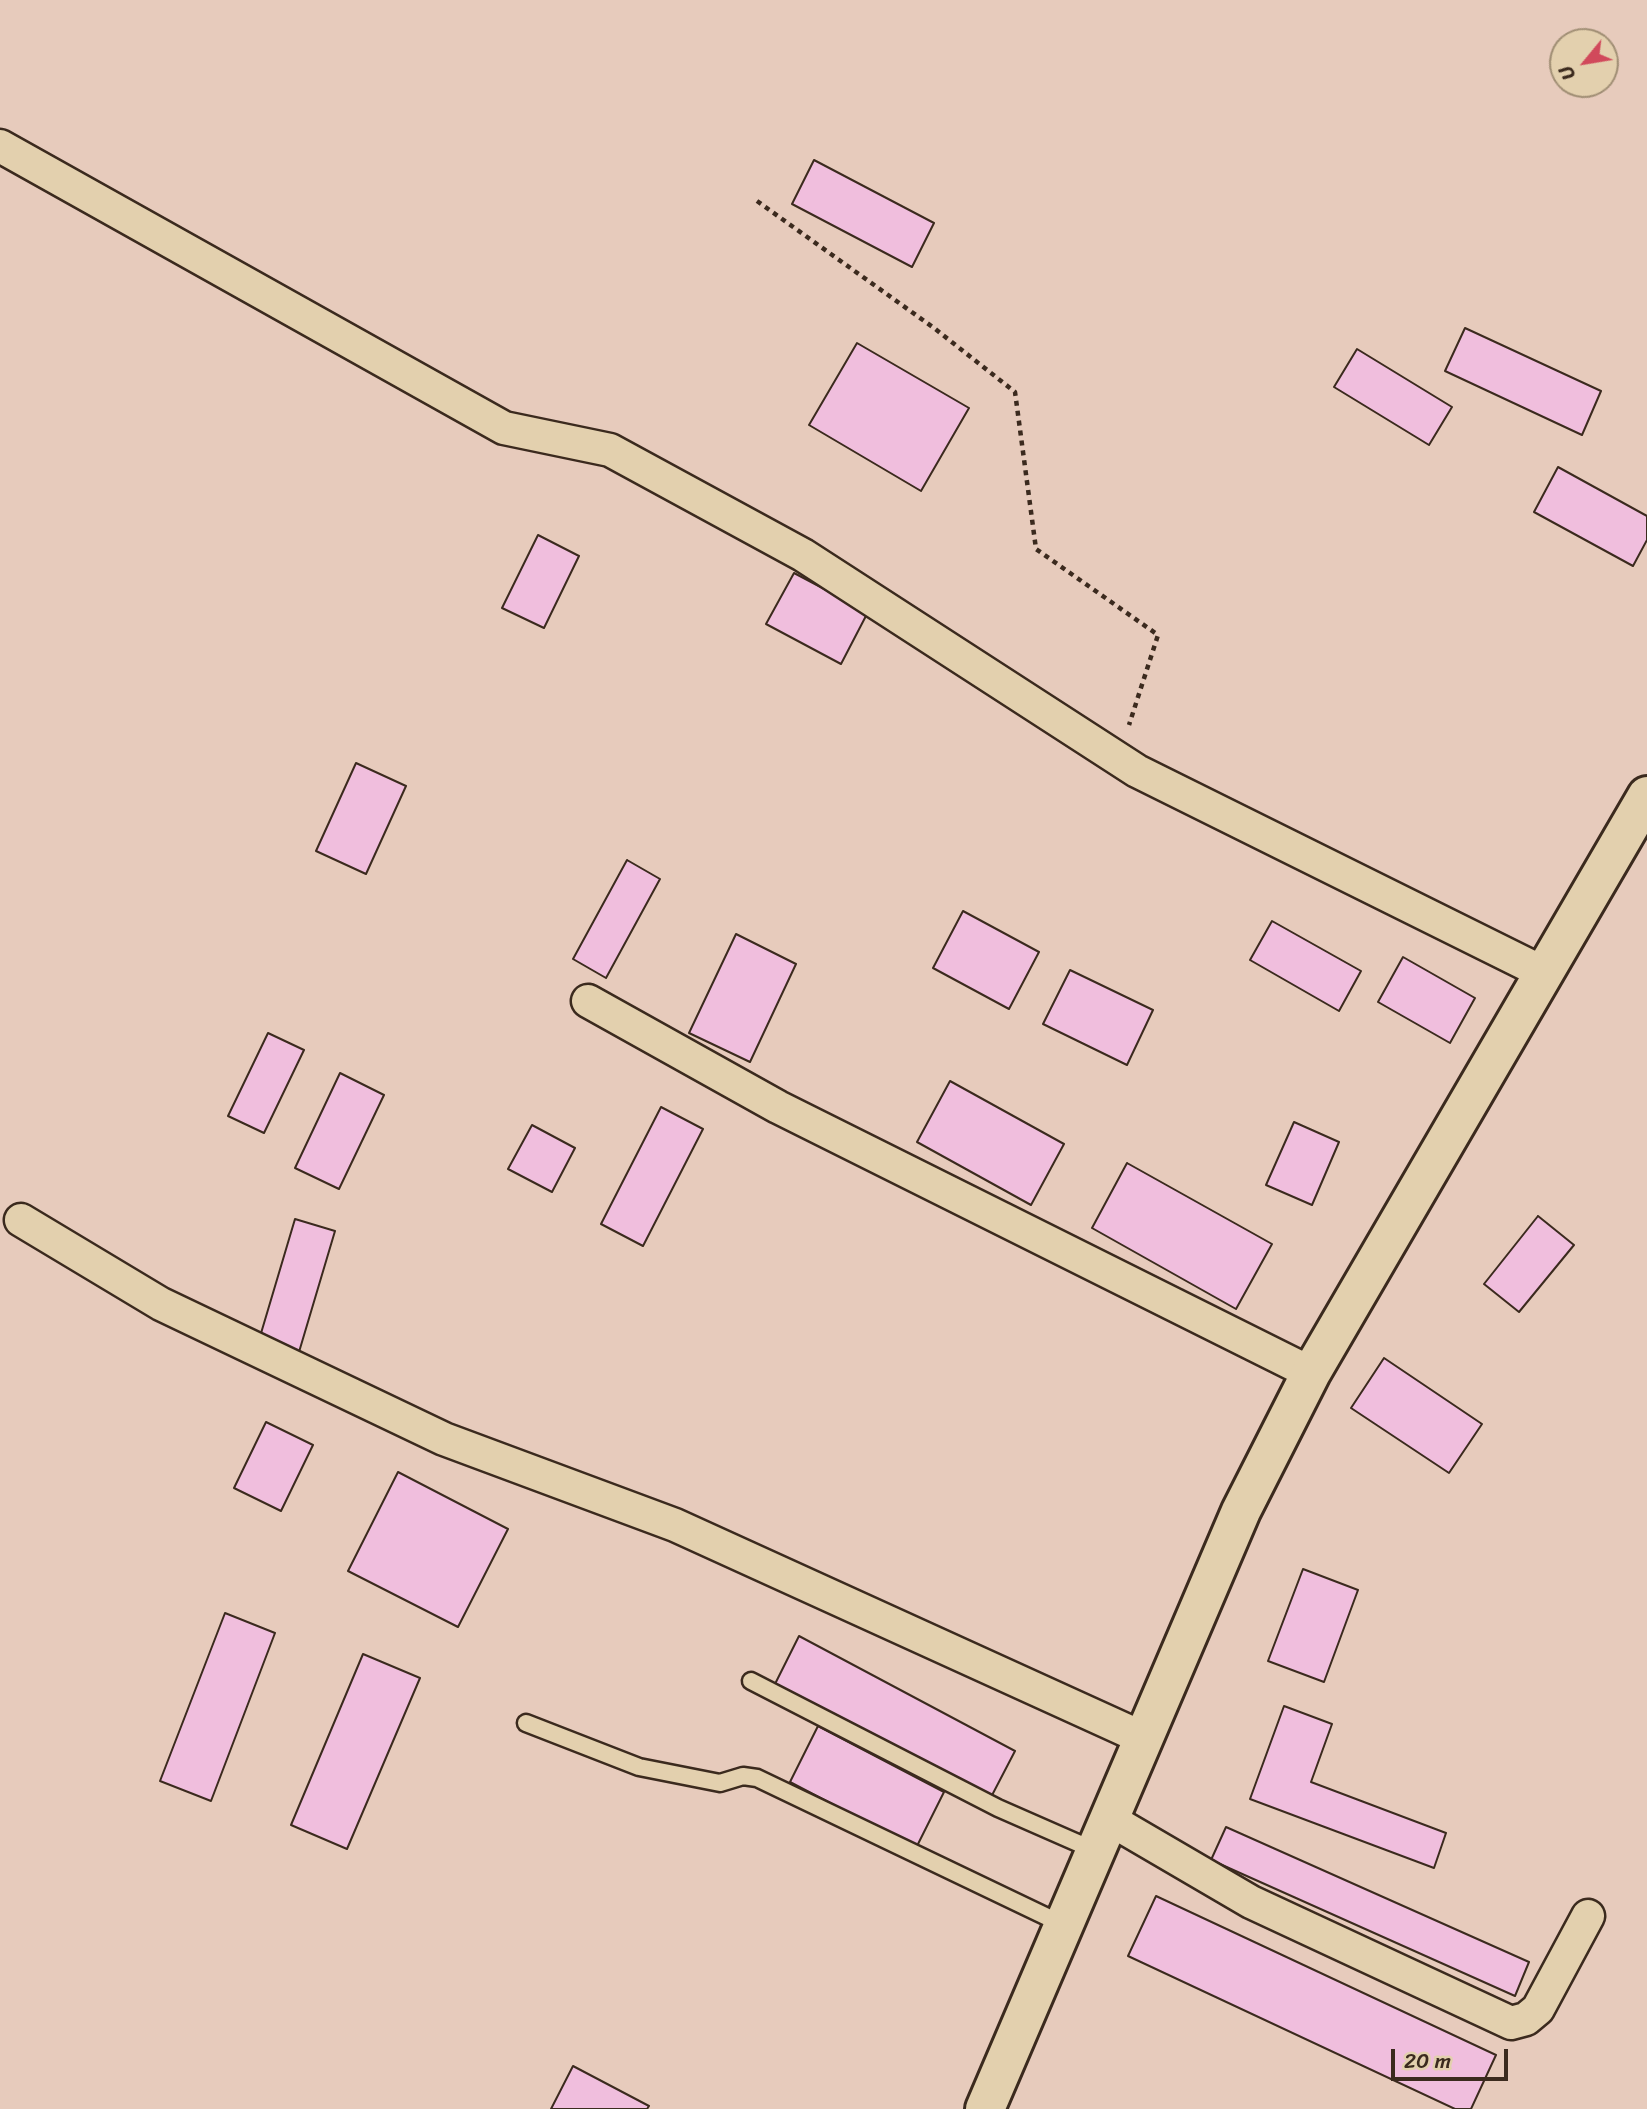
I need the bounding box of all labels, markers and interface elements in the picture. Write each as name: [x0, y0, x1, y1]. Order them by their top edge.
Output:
north arrow: [1549, 28, 1619, 98]
text: U: [1550, 59, 1585, 86]
scale bar: [1395, 2036, 1512, 2080]
text: 20 m: [1404, 2042, 1451, 2080]

